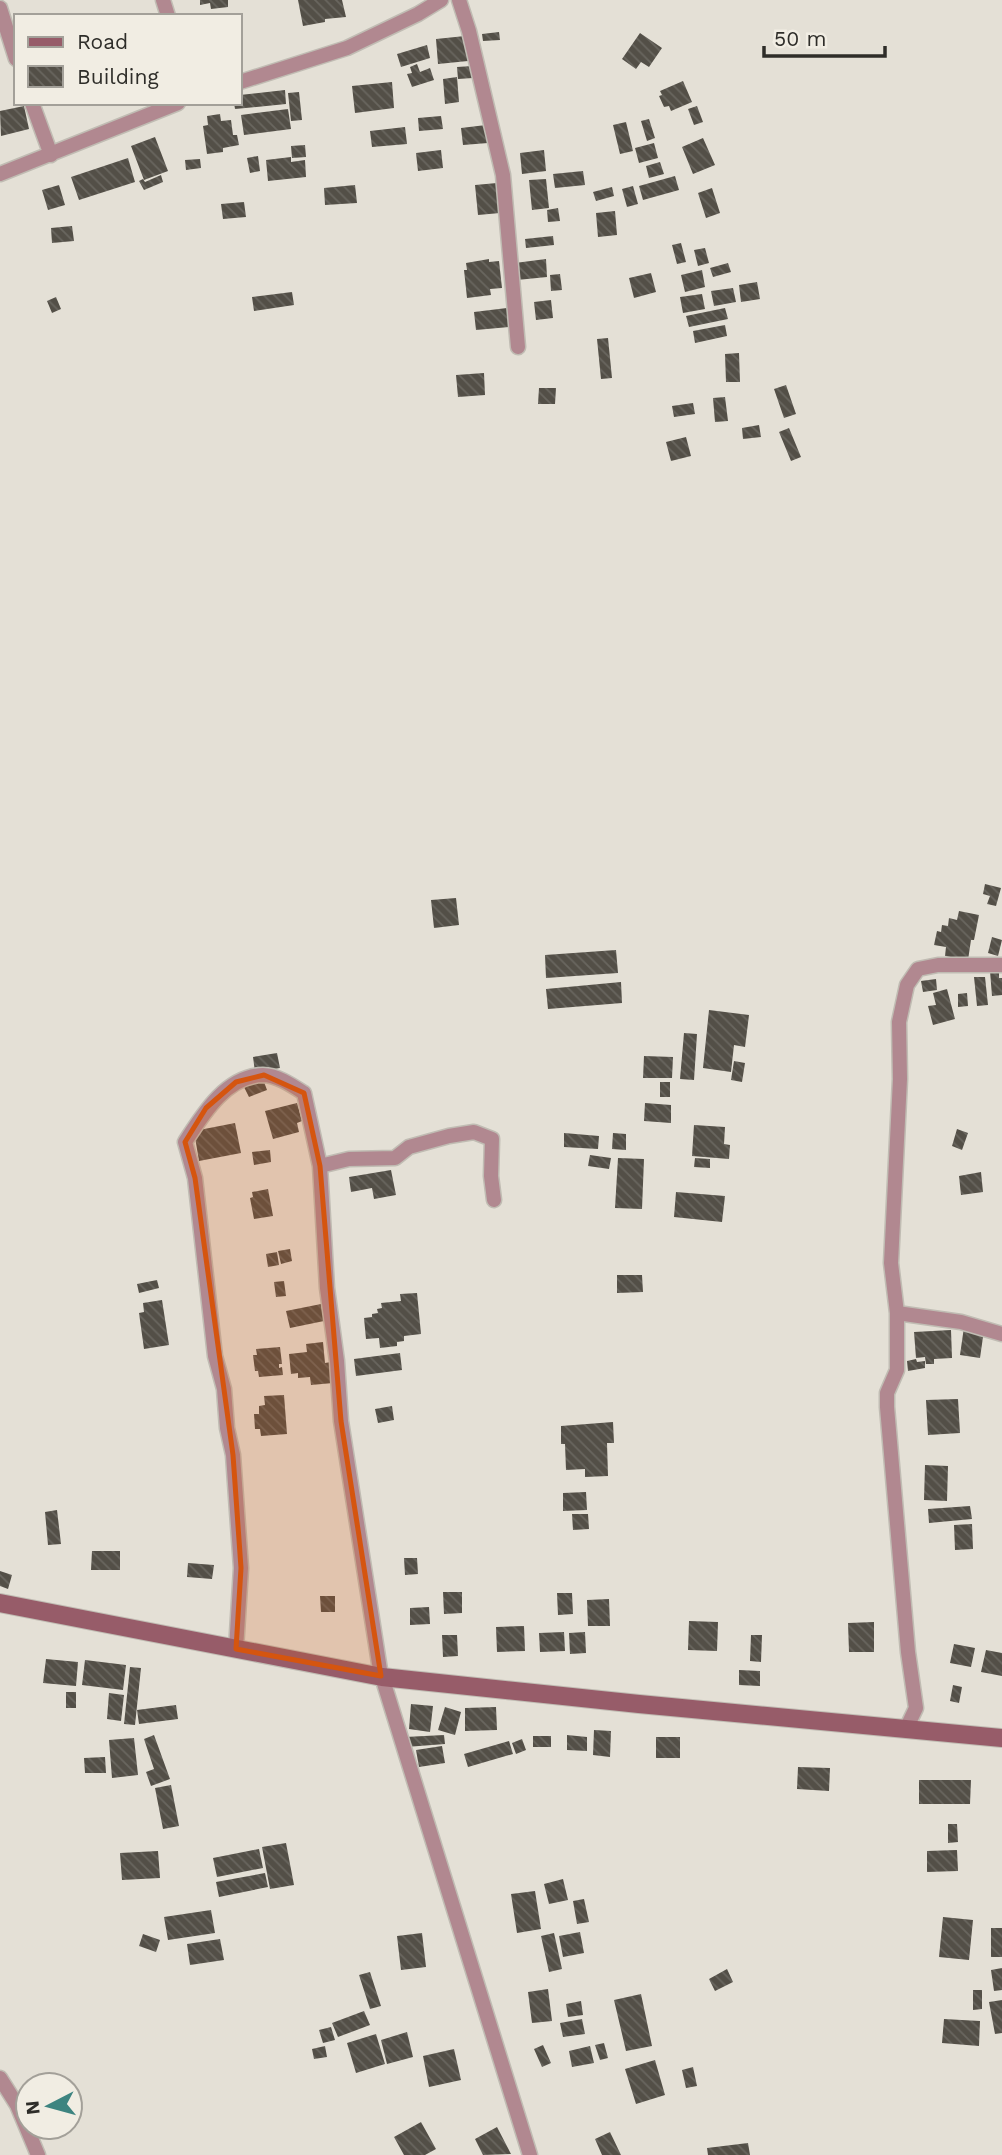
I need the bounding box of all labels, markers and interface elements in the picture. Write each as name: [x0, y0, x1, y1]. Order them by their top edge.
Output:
legend: [14, 14, 242, 105]
scale bar: [764, 14, 885, 58]
text: 50 m: [774, 26, 826, 51]
text: Road: [77, 29, 128, 54]
text: Building: [77, 64, 159, 89]
north arrow: [14, 2071, 84, 2141]
text: N: [20, 2100, 45, 2116]

